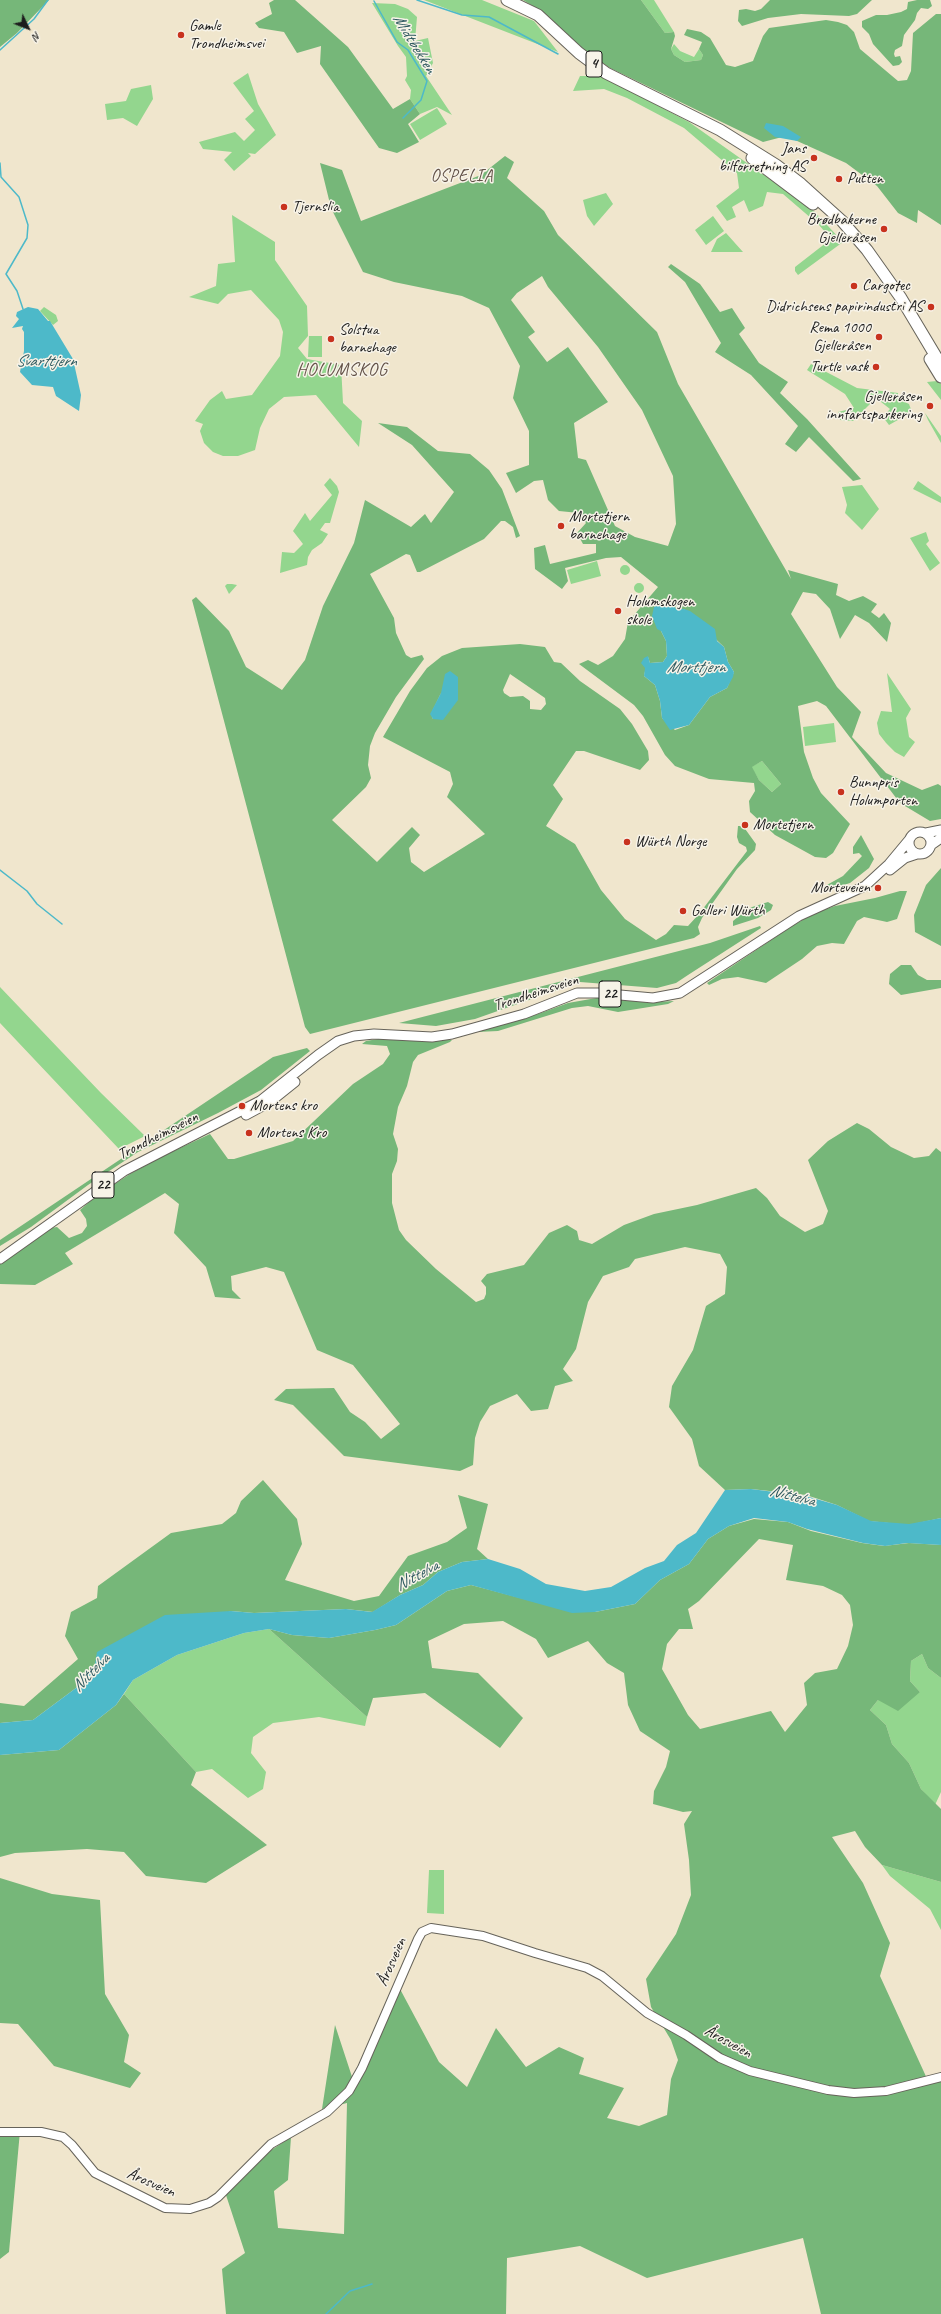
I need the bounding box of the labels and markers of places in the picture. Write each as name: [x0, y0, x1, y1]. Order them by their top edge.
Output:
place label: Gamle Trondheimsvei: [189, 16, 264, 54]
marker: Gamle Trondheimsvei: [176, 30, 186, 40]
place label: Jans bilforretning AS: [719, 139, 806, 177]
marker: Jans bilforretning AS: [809, 153, 819, 163]
place label: Putten: [847, 169, 883, 189]
marker: Putten: [834, 174, 844, 184]
place label: Tjernslia: [292, 197, 339, 217]
marker: Tjernslia: [279, 202, 289, 212]
place label: Brødbakerne Gjelleråsen: [807, 210, 876, 248]
marker: Brødbakerne Gjelleråsen: [879, 224, 889, 234]
place label: Cargotec: [862, 276, 910, 296]
marker: Cargotec: [849, 281, 859, 291]
place label: Didrichsens papirindustri AS: [766, 297, 923, 317]
marker: Didrichsens papirindustri AS: [926, 302, 936, 312]
place label: Rema 1000 Gjelleråsen: [809, 318, 871, 356]
place label: Solstua barnehage: [339, 320, 396, 358]
marker: Rema 1000 Gjelleråsen: [874, 332, 884, 342]
marker: Solstua barnehage: [326, 334, 336, 344]
place label: Turtle vask: [810, 357, 868, 377]
marker: Turtle vask: [871, 362, 881, 372]
place label: Gjelleråsen innfartsparkering: [826, 387, 922, 425]
marker: Gjelleråsen innfartsparkering: [925, 401, 935, 411]
place label: Mortetjern barnehage: [569, 507, 629, 545]
marker: Mortetjern barnehage: [556, 521, 566, 531]
place label: Holumskogen skole: [626, 592, 694, 630]
marker: Holumskogen skole: [613, 606, 623, 616]
place label: Bunnpris Holumporten: [849, 773, 917, 811]
marker: Bunnpris Holumporten: [836, 787, 846, 797]
place label: Mortetjern: [753, 815, 813, 835]
marker: Mortetjern: [740, 820, 750, 830]
place label: Würth Norge: [635, 832, 707, 852]
marker: Würth Norge: [622, 837, 632, 847]
place label: Morteveien: [811, 878, 870, 898]
marker: Morteveien: [873, 883, 883, 893]
place label: Galleri Würth: [691, 901, 765, 921]
marker: Galleri Würth: [678, 906, 688, 916]
place label: Mortens kro: [250, 1096, 317, 1116]
marker: Mortens kro: [237, 1101, 247, 1111]
place label: Mortens Kro: [257, 1123, 326, 1143]
marker: Mortens Kro: [244, 1128, 254, 1138]

